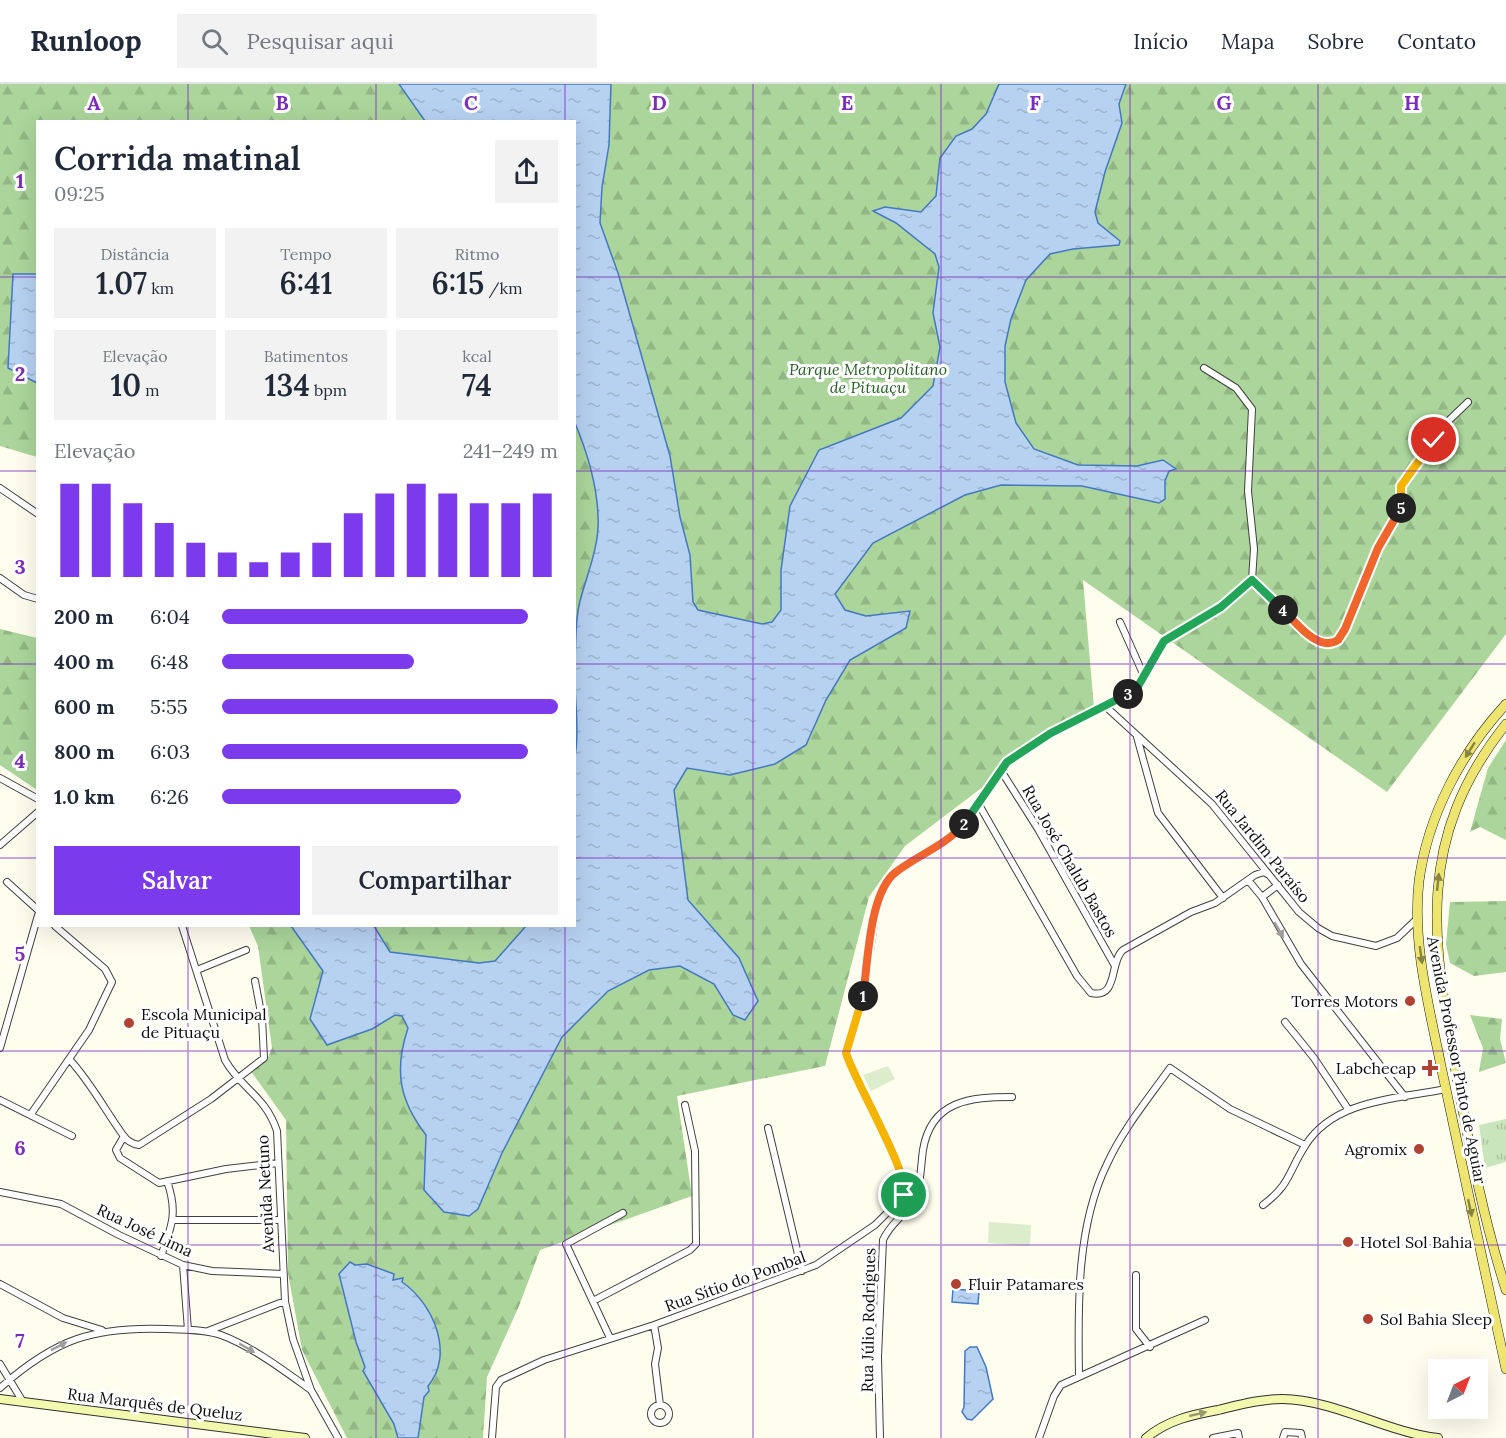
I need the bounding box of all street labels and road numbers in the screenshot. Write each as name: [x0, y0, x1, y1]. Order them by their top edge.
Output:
street label: Rua José Chalub Bastos: [1018, 781, 1122, 941]
street label: Rua Jardim Paraíso: [1211, 785, 1315, 907]
street label: Avenida Professor Pinto de Aguiar: [1423, 934, 1491, 1186]
street label: Avenida Netuno: [252, 1135, 278, 1254]
street label: Rua José Lima: [94, 1199, 196, 1261]
street label: Rua Sítio do Pombal: [662, 1246, 808, 1316]
street label: Rua Júlio Rodrigues: [857, 1247, 879, 1393]
street label: Rua Marquês de Queluz: [66, 1383, 244, 1425]

